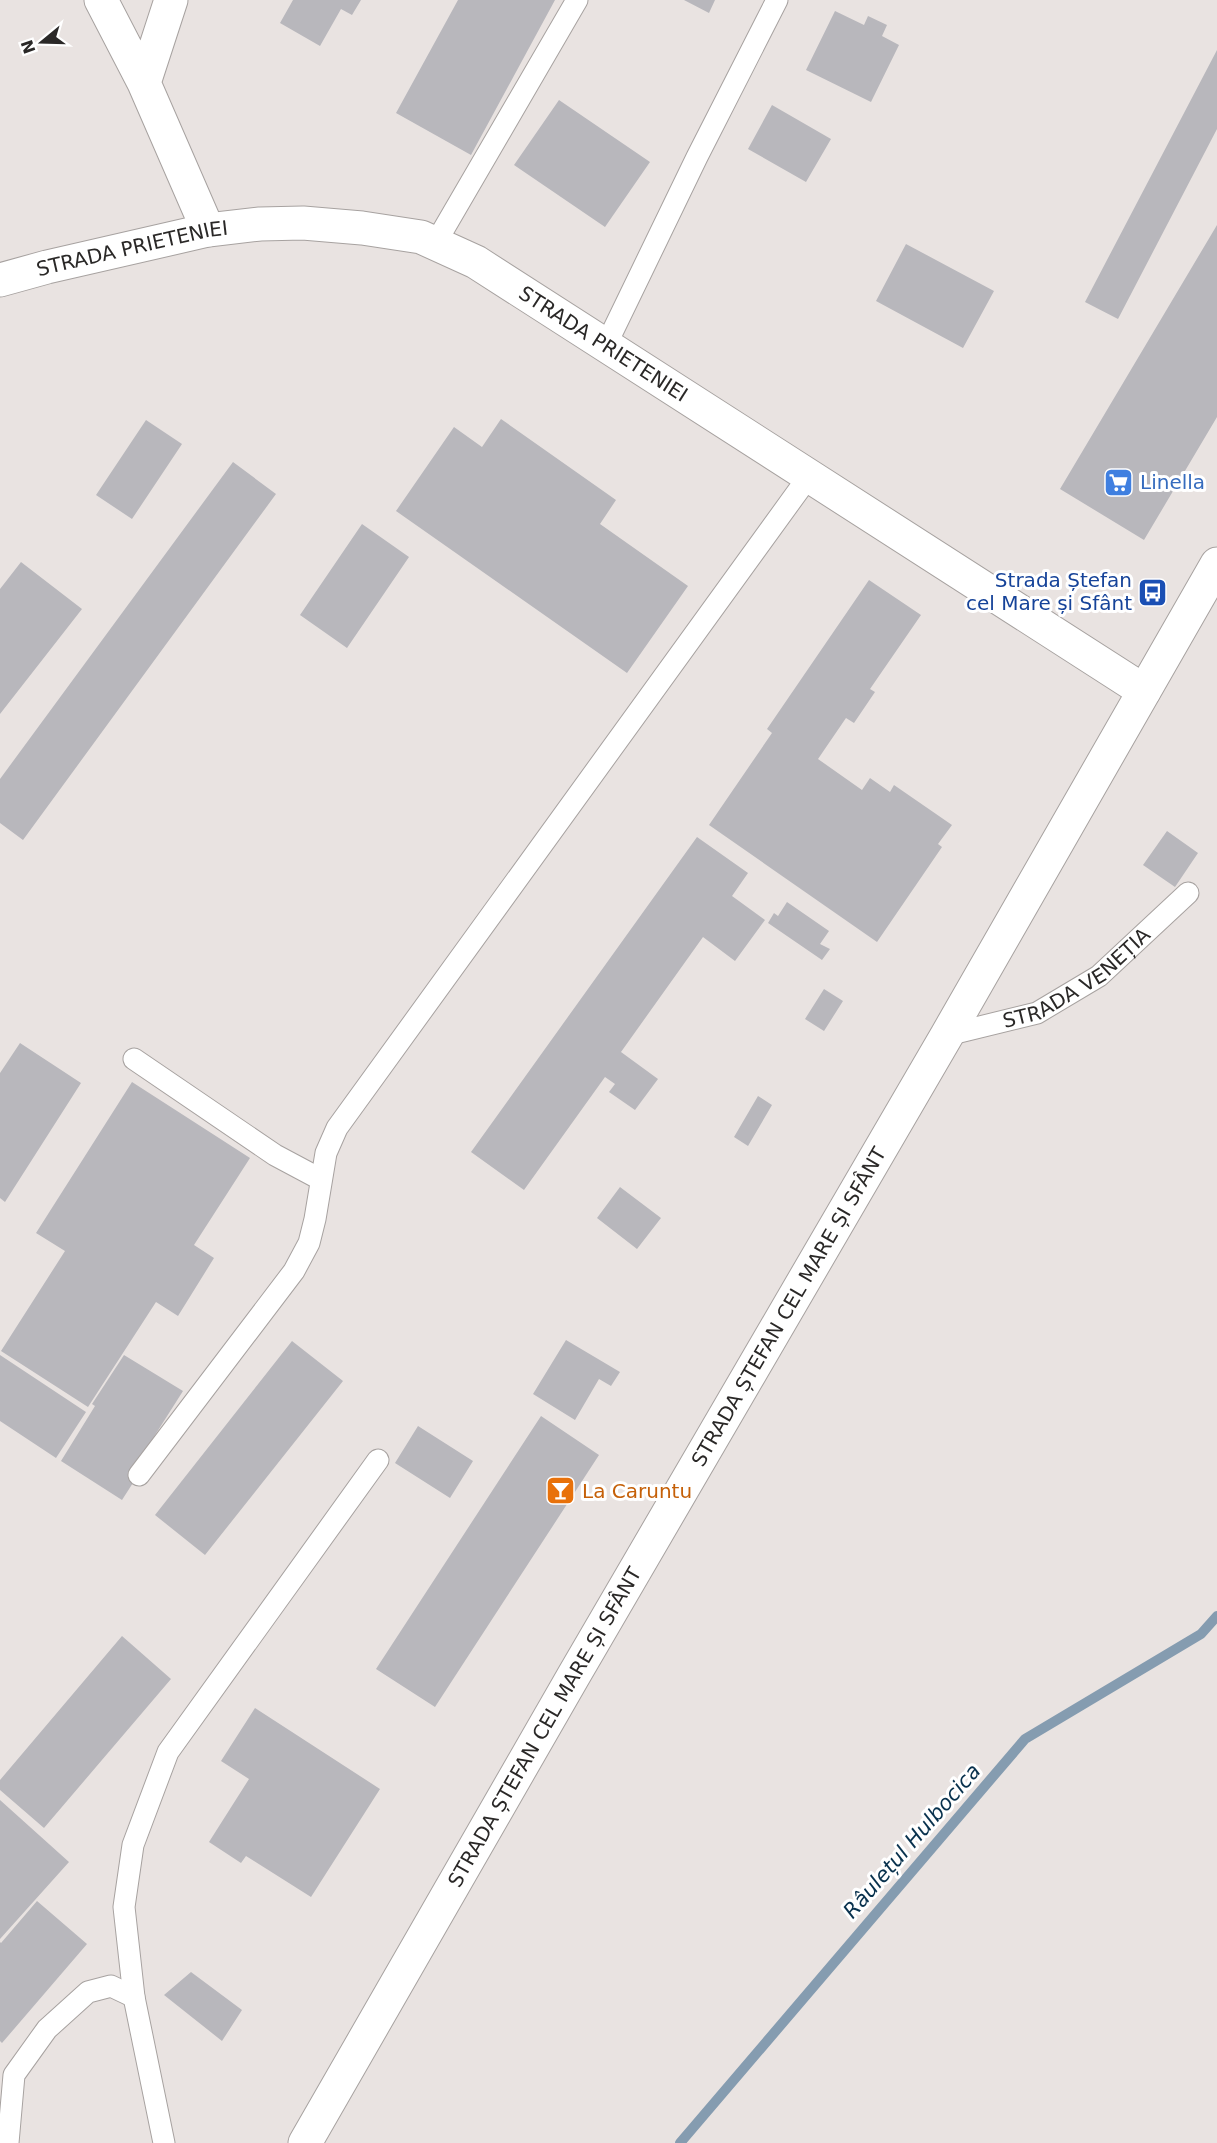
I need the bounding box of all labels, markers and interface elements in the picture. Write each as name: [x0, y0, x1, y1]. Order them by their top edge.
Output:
north arrow: [12, 12, 72, 72]
text: N: [17, 37, 39, 56]
street label: STRADA PRIETENIEI: [34, 216, 229, 281]
street label: STRADA PRIETENIEI: [515, 281, 692, 407]
supermarket icon: Linella: [1103, 466, 1135, 498]
place label: Linella: [1140, 470, 1205, 494]
place label: Strada Ștefan cel Mare și Sfânt: [966, 568, 1132, 615]
bus stop icon: Strada Ștefan cel Mare și Sfânt: [1137, 576, 1169, 608]
street label: STRADA VENEȚIA: [1000, 922, 1155, 1033]
street label: STRADA ȘTEFAN CEL MARE ȘI SFÂNT: [686, 1142, 891, 1471]
bar icon: La Caruntu: [545, 1475, 577, 1507]
place label: La Caruntu: [582, 1479, 692, 1503]
street label: STRADA ȘTEFAN CEL MARE ȘI SFÂNT: [443, 1562, 647, 1891]
water label: Râulețul Hulbocica: [838, 1759, 986, 1923]

